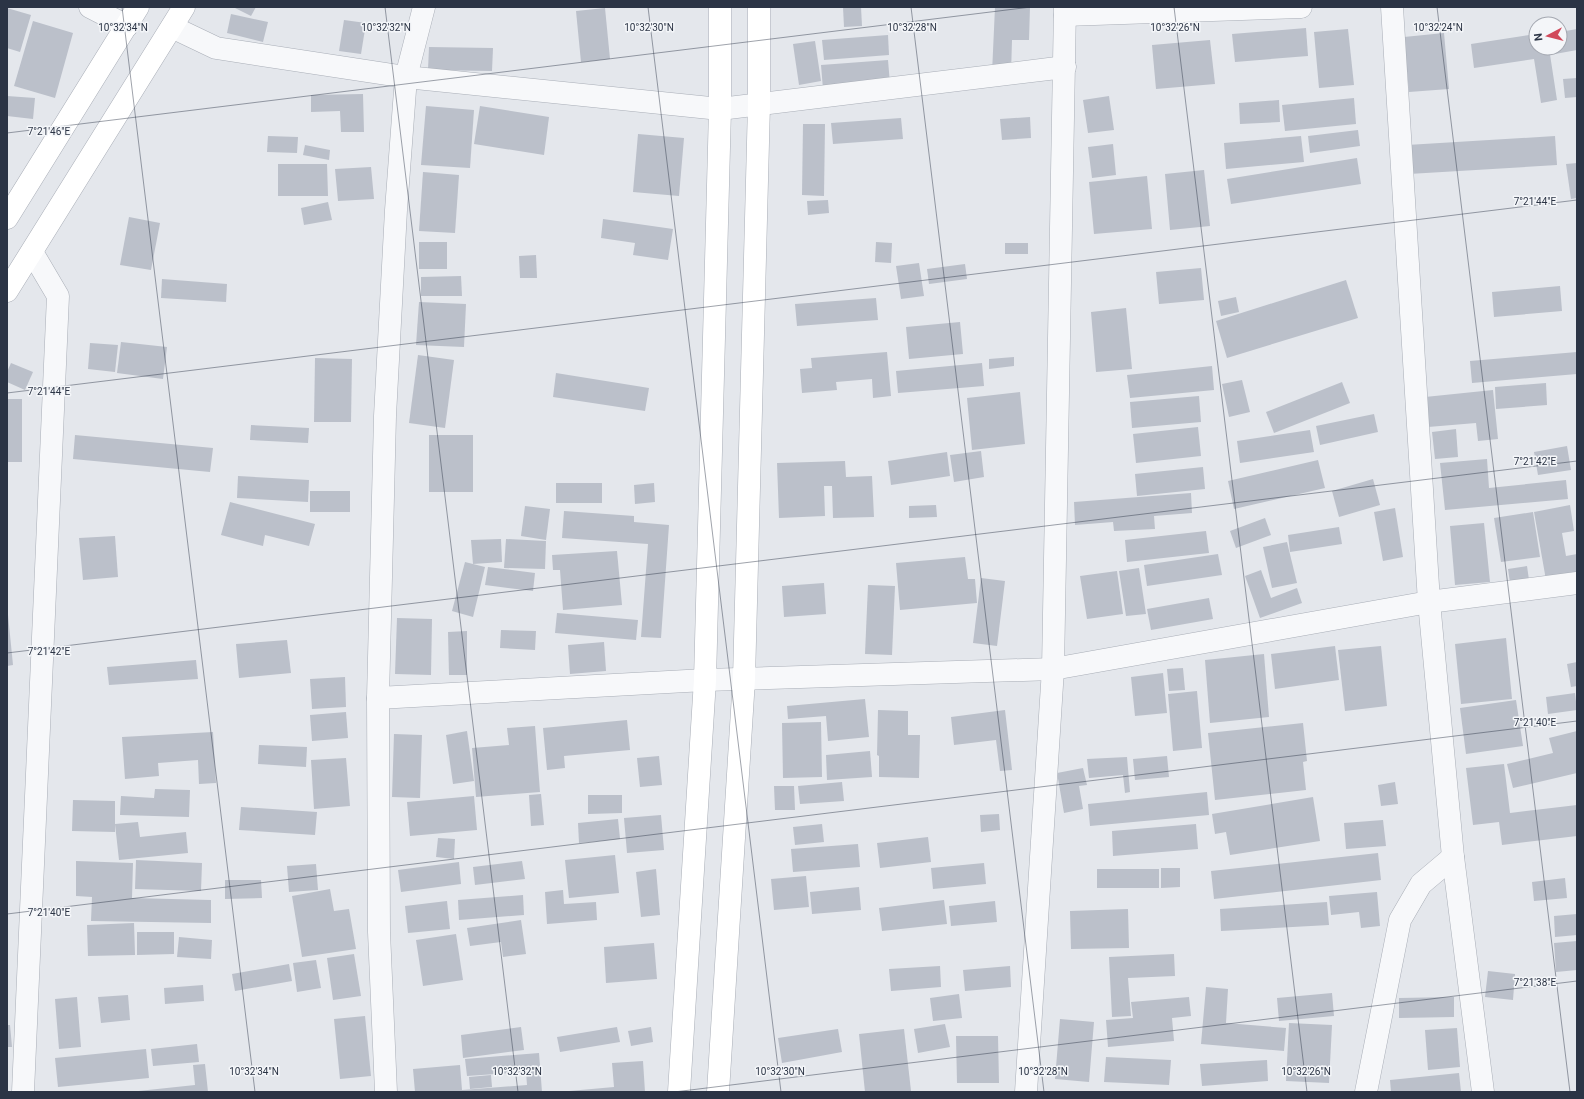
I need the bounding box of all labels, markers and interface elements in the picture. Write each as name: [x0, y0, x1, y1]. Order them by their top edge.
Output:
north arrow: [1528, 16, 1568, 56]
text: 10°32'34"N: [98, 22, 148, 33]
text: 10°32'32"N: [361, 22, 411, 33]
text: 10°32'30"N: [624, 22, 674, 33]
text: 10°32'28"N: [887, 22, 937, 33]
text: 10°32'26"N: [1150, 22, 1200, 33]
text: 10°32'24"N: [1413, 22, 1463, 33]
text: N: [1532, 32, 1545, 42]
text: 7°21'46"E: [28, 126, 71, 137]
text: 7°21'44"E: [1514, 196, 1557, 207]
text: 7°21'44"E: [28, 386, 71, 397]
text: 7°21'42"E: [1514, 456, 1557, 467]
text: 7°21'42"E: [28, 646, 71, 657]
text: 7°21'40"E: [1514, 717, 1557, 728]
text: 7°21'40"E: [28, 907, 71, 918]
text: 7°21'38"E: [1514, 977, 1557, 988]
text: 10°32'34"N: [229, 1066, 279, 1077]
text: 10°32'32"N: [492, 1066, 542, 1077]
text: 10°32'30"N: [755, 1066, 805, 1077]
text: 10°32'28"N: [1018, 1066, 1068, 1077]
text: 10°32'26"N: [1281, 1066, 1331, 1077]

